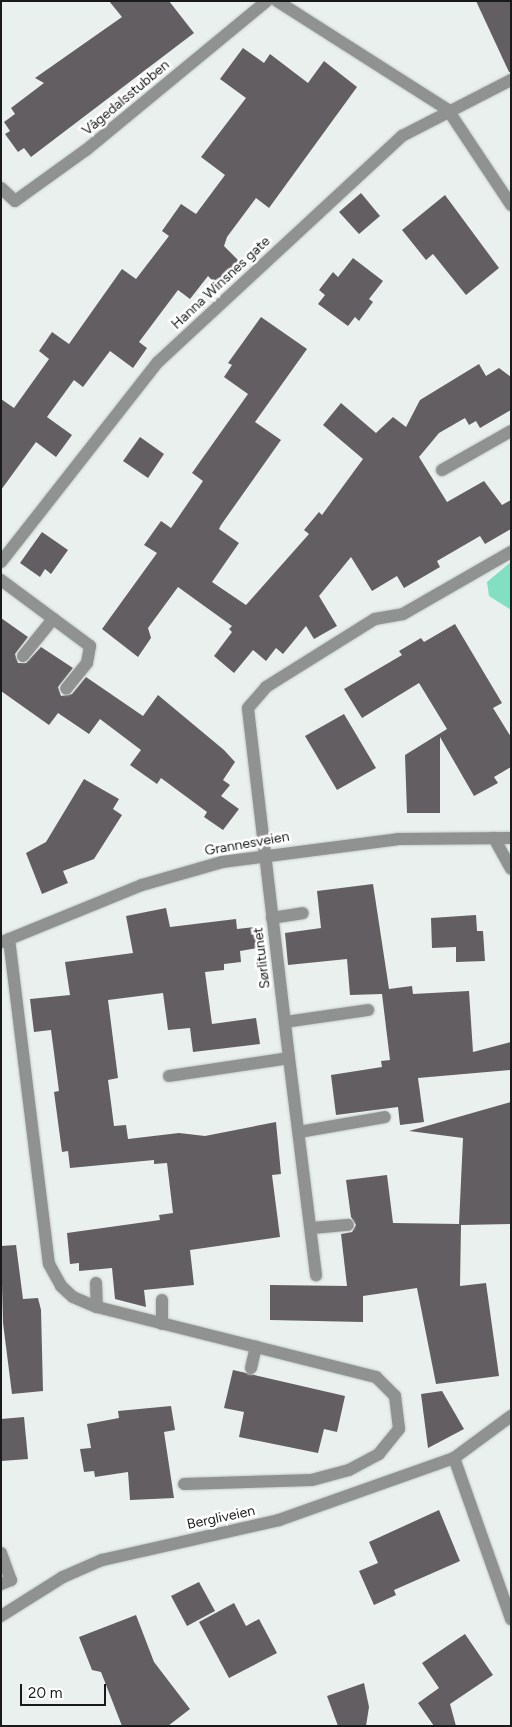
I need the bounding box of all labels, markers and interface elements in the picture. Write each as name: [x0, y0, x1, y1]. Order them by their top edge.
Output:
street label: Vågedalsstubben: [79, 57, 173, 139]
street label: Hanna Winsnes gate: [168, 233, 274, 333]
street label: Grannesveien: [203, 828, 291, 860]
street label: Sørlitunet: [250, 926, 274, 990]
street label: Bergliveien: [186, 1503, 256, 1533]
scale bar: [22, 1674, 109, 1706]
text: 20 m: [28, 1684, 62, 1702]

